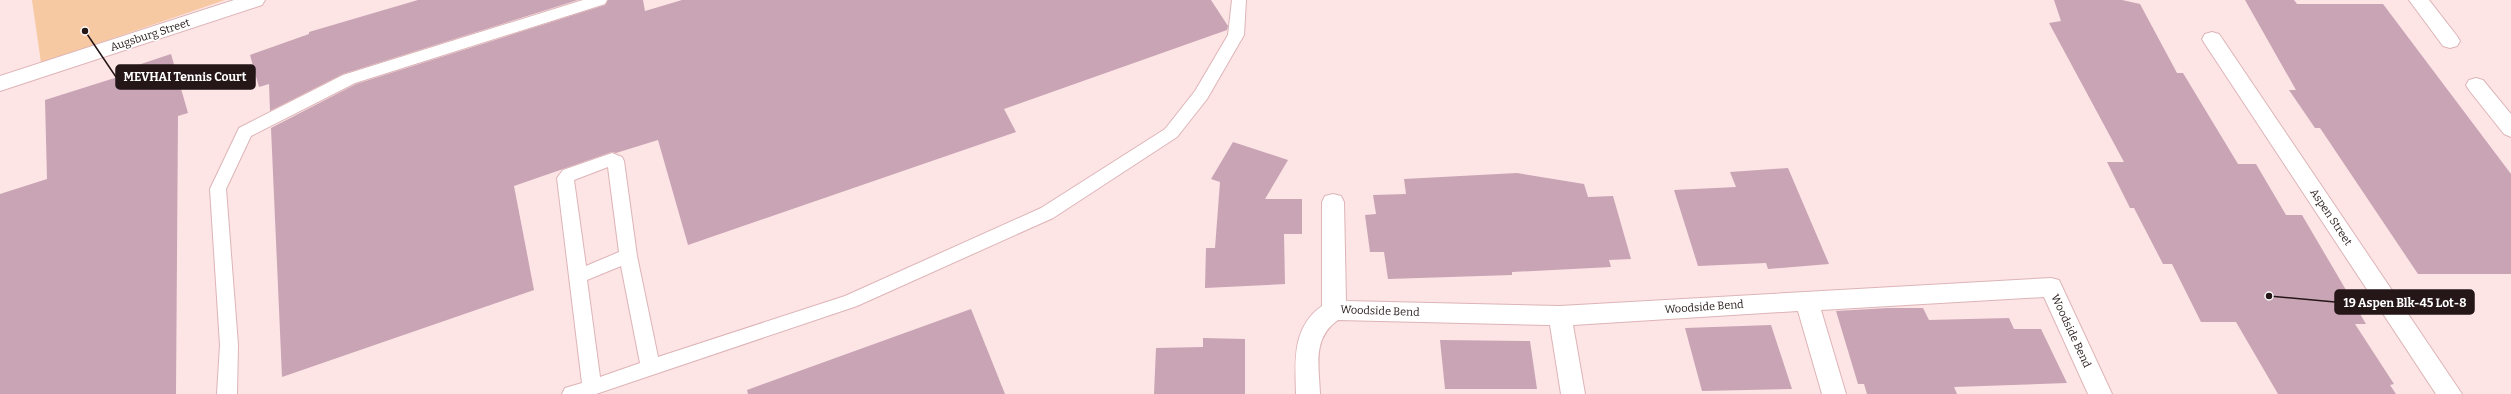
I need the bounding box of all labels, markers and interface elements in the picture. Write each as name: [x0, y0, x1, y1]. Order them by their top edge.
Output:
street label: Augsburg Street: [109, 16, 191, 54]
callout: MEVHAI Tennis Court: [116, 65, 255, 89]
text: MEVHAI Tennis Court: [124, 70, 247, 84]
street label: Aspen Street: [2307, 186, 2355, 248]
callout: 19 Aspen Blk-45 Lot-8: [2335, 290, 2474, 314]
street label: Woodside Bend: [2048, 292, 2094, 370]
text: 19 Aspen Blk-45 Lot-8: [2344, 296, 2466, 310]
street label: Woodside Bend: [1664, 298, 1745, 316]
street label: Woodside Bend: [1340, 303, 1420, 319]

